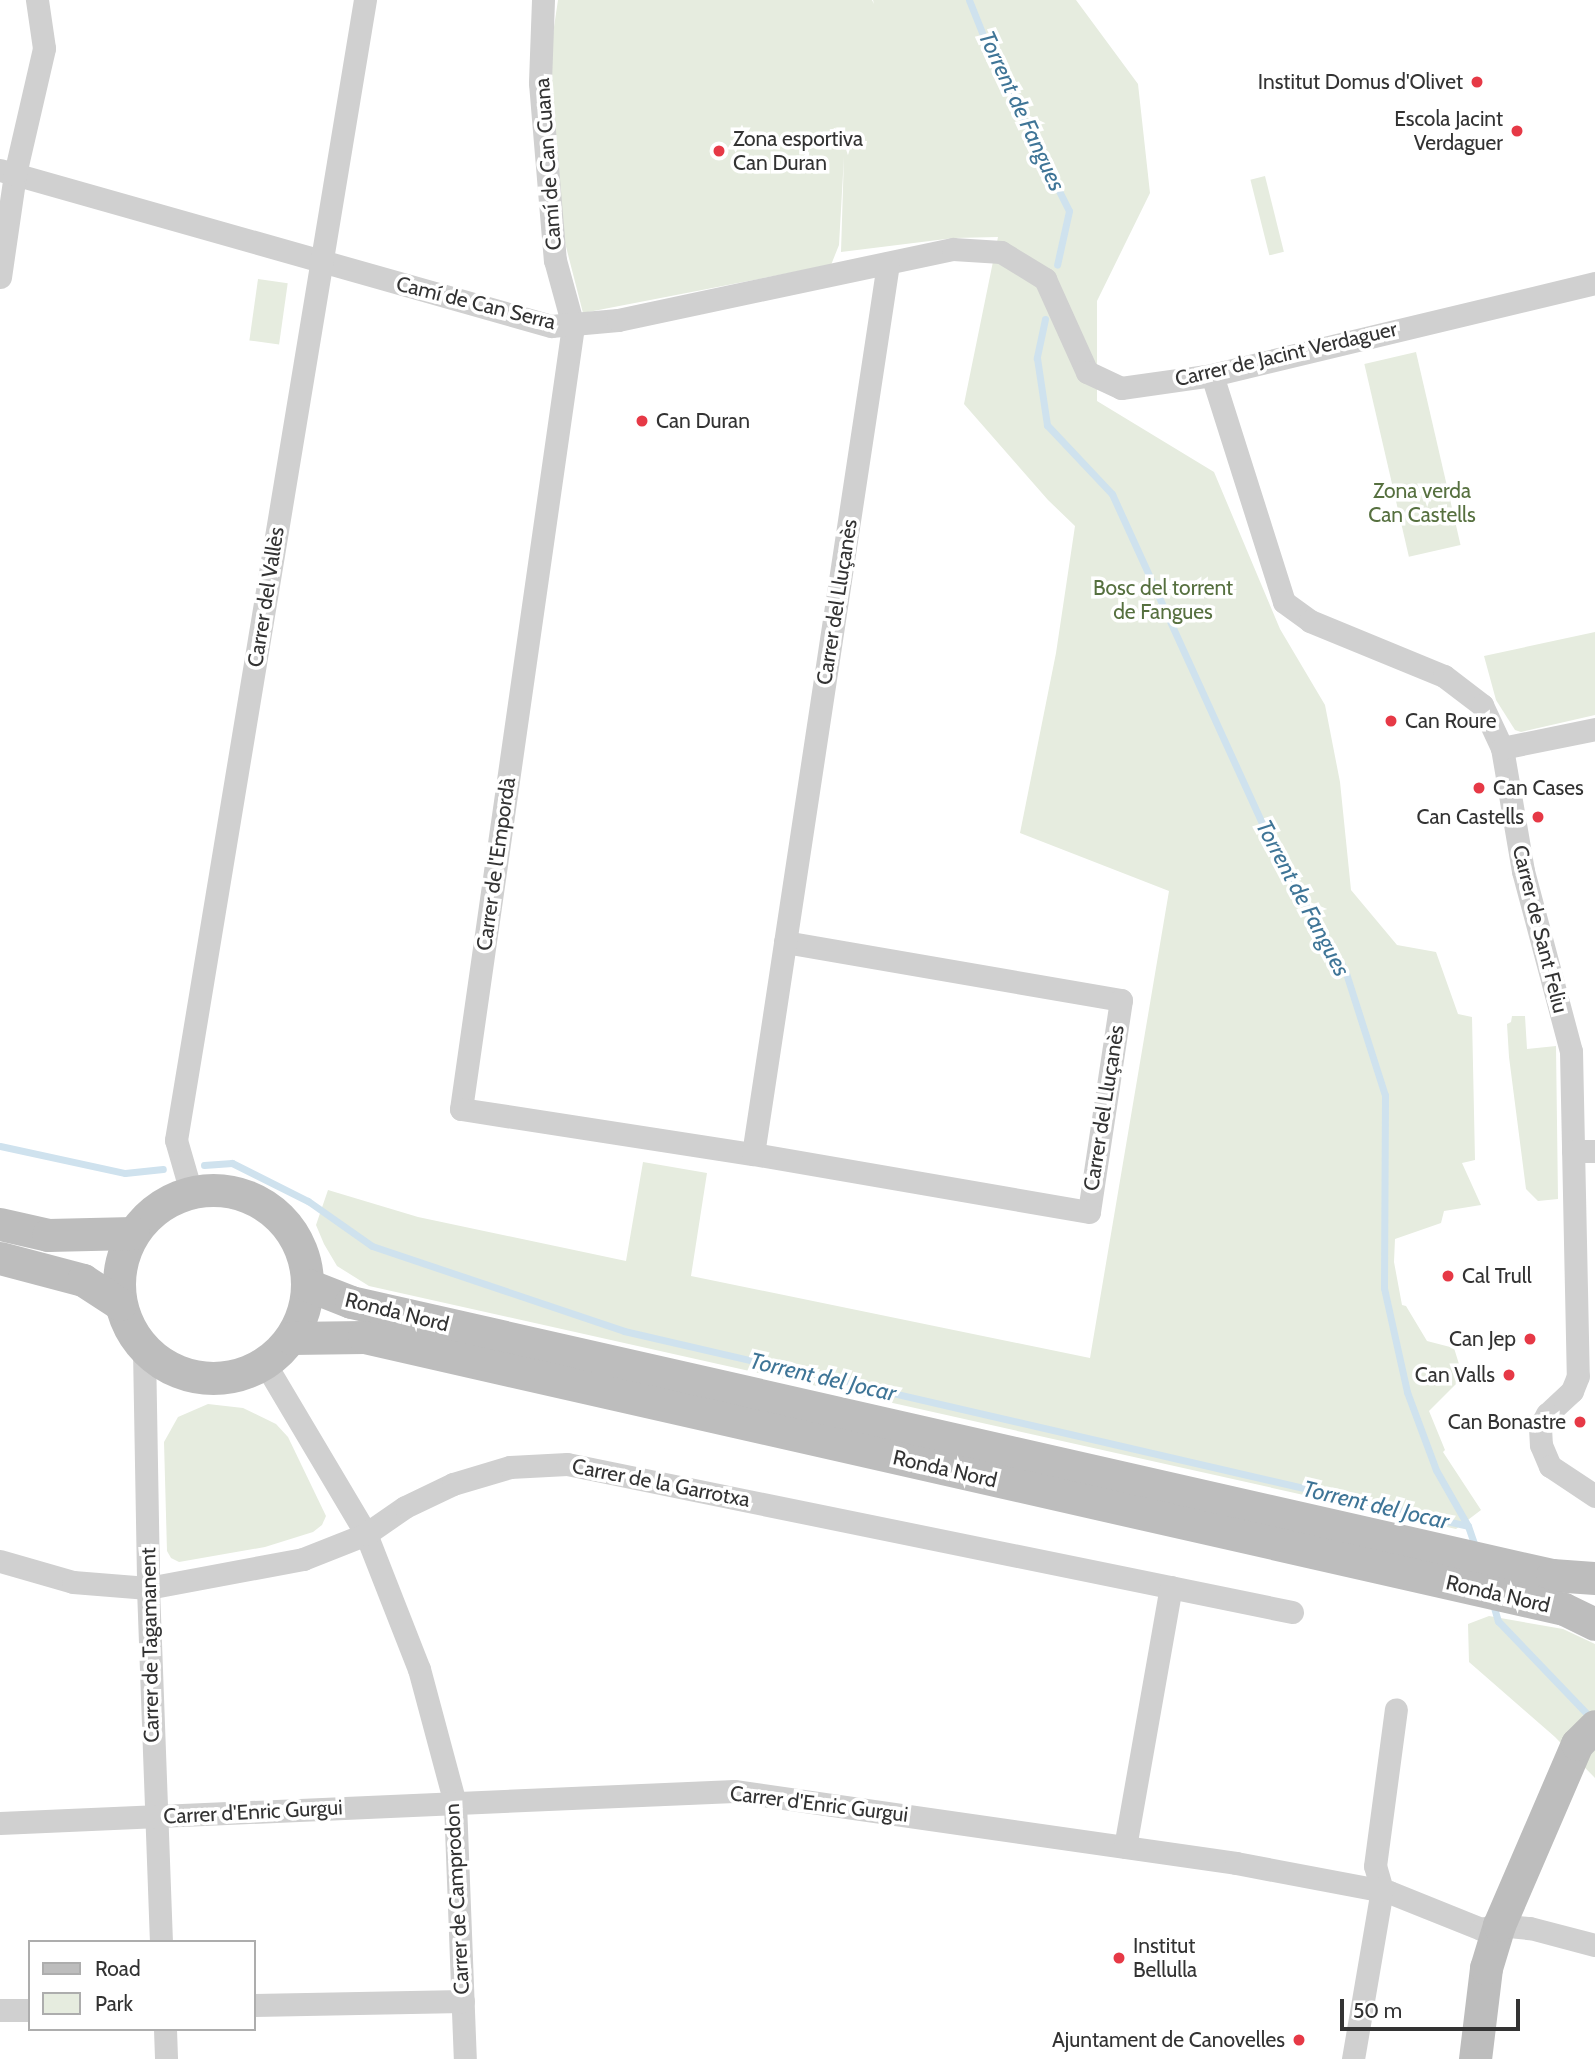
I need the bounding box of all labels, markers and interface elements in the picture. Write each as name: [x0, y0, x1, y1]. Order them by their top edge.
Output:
water label: Torrent de Fangues: [973, 27, 1071, 195]
place label: Institut Domus d'Olivet: [1258, 69, 1463, 95]
marker: Institut Domus d'Olivet: [1469, 74, 1485, 90]
street label: Camí de Can Cuana: [529, 77, 567, 251]
place label: Escola Jacint Verdaguer: [1394, 106, 1503, 156]
marker: Escola Jacint Verdaguer: [1509, 123, 1525, 139]
place label: Zona esportiva Can Duran: [733, 126, 863, 176]
marker: Zona esportiva Can Duran: [711, 143, 727, 159]
street label: Camí de Can Serra: [394, 271, 558, 335]
street label: Carrer de Jacint Verdaguer: [1173, 316, 1399, 392]
place label: Can Duran: [656, 408, 750, 434]
marker: Can Duran: [634, 413, 650, 429]
park label: Zona verda Can Castells: [1368, 478, 1476, 528]
street label: Carrer del Lluçanès: [811, 517, 863, 687]
street label: Carrer del Vallès: [242, 525, 290, 669]
park label: Bosc del torrent de Fangues: [1093, 575, 1233, 625]
place label: Can Roure: [1405, 708, 1496, 734]
marker: Can Roure: [1383, 713, 1399, 729]
place label: Can Cases: [1493, 775, 1584, 801]
street label: Carrer de l'Empordà: [471, 776, 521, 952]
marker: Can Cases: [1471, 780, 1487, 796]
place label: Can Castells: [1416, 804, 1524, 830]
marker: Can Castells: [1530, 809, 1546, 825]
water label: Torrent de Fangues: [1250, 815, 1356, 981]
street label: Carrer de Sant Feliu: [1507, 842, 1573, 1016]
street label: Carrer del Lluçanès: [1078, 1023, 1130, 1193]
place label: Cal Trull: [1462, 1263, 1532, 1289]
marker: Cal Trull: [1440, 1268, 1456, 1284]
street label: Ronda Nord: [342, 1287, 452, 1337]
place label: Can Jep: [1449, 1326, 1516, 1352]
marker: Can Jep: [1522, 1331, 1538, 1347]
water label: Torrent del Jocar: [747, 1347, 899, 1407]
place label: Can Valls: [1415, 1362, 1495, 1388]
marker: Can Valls: [1501, 1367, 1517, 1383]
place label: Can Bonastre: [1448, 1409, 1566, 1435]
marker: Can Bonastre: [1572, 1414, 1588, 1430]
street label: Ronda Nord: [890, 1445, 1000, 1493]
street label: Carrer de la Garrotxa: [570, 1453, 752, 1513]
water label: Torrent del Jocar: [1300, 1475, 1452, 1535]
street label: Carrer de Tagamanent: [136, 1547, 164, 1743]
street label: Ronda Nord: [1443, 1570, 1553, 1618]
street label: Carrer d'Enric Gurgui: [728, 1781, 910, 1827]
street label: Carrer d'Enric Gurgui: [163, 1795, 343, 1829]
street label: Carrer de Camprodon: [439, 1803, 475, 1995]
place label: Institut Bellulla: [1133, 1933, 1197, 1983]
legend: [28, 1940, 256, 2031]
marker: Institut Bellulla: [1111, 1950, 1127, 1966]
text: Road: [95, 1956, 141, 1981]
scale bar: [1343, 1986, 1523, 2030]
text: Park: [95, 1991, 133, 2016]
text: 50 m: [1353, 1998, 1402, 2023]
place label: Ajuntament de Canovelles: [1052, 2027, 1285, 2053]
marker: Ajuntament de Canovelles: [1291, 2032, 1307, 2048]

